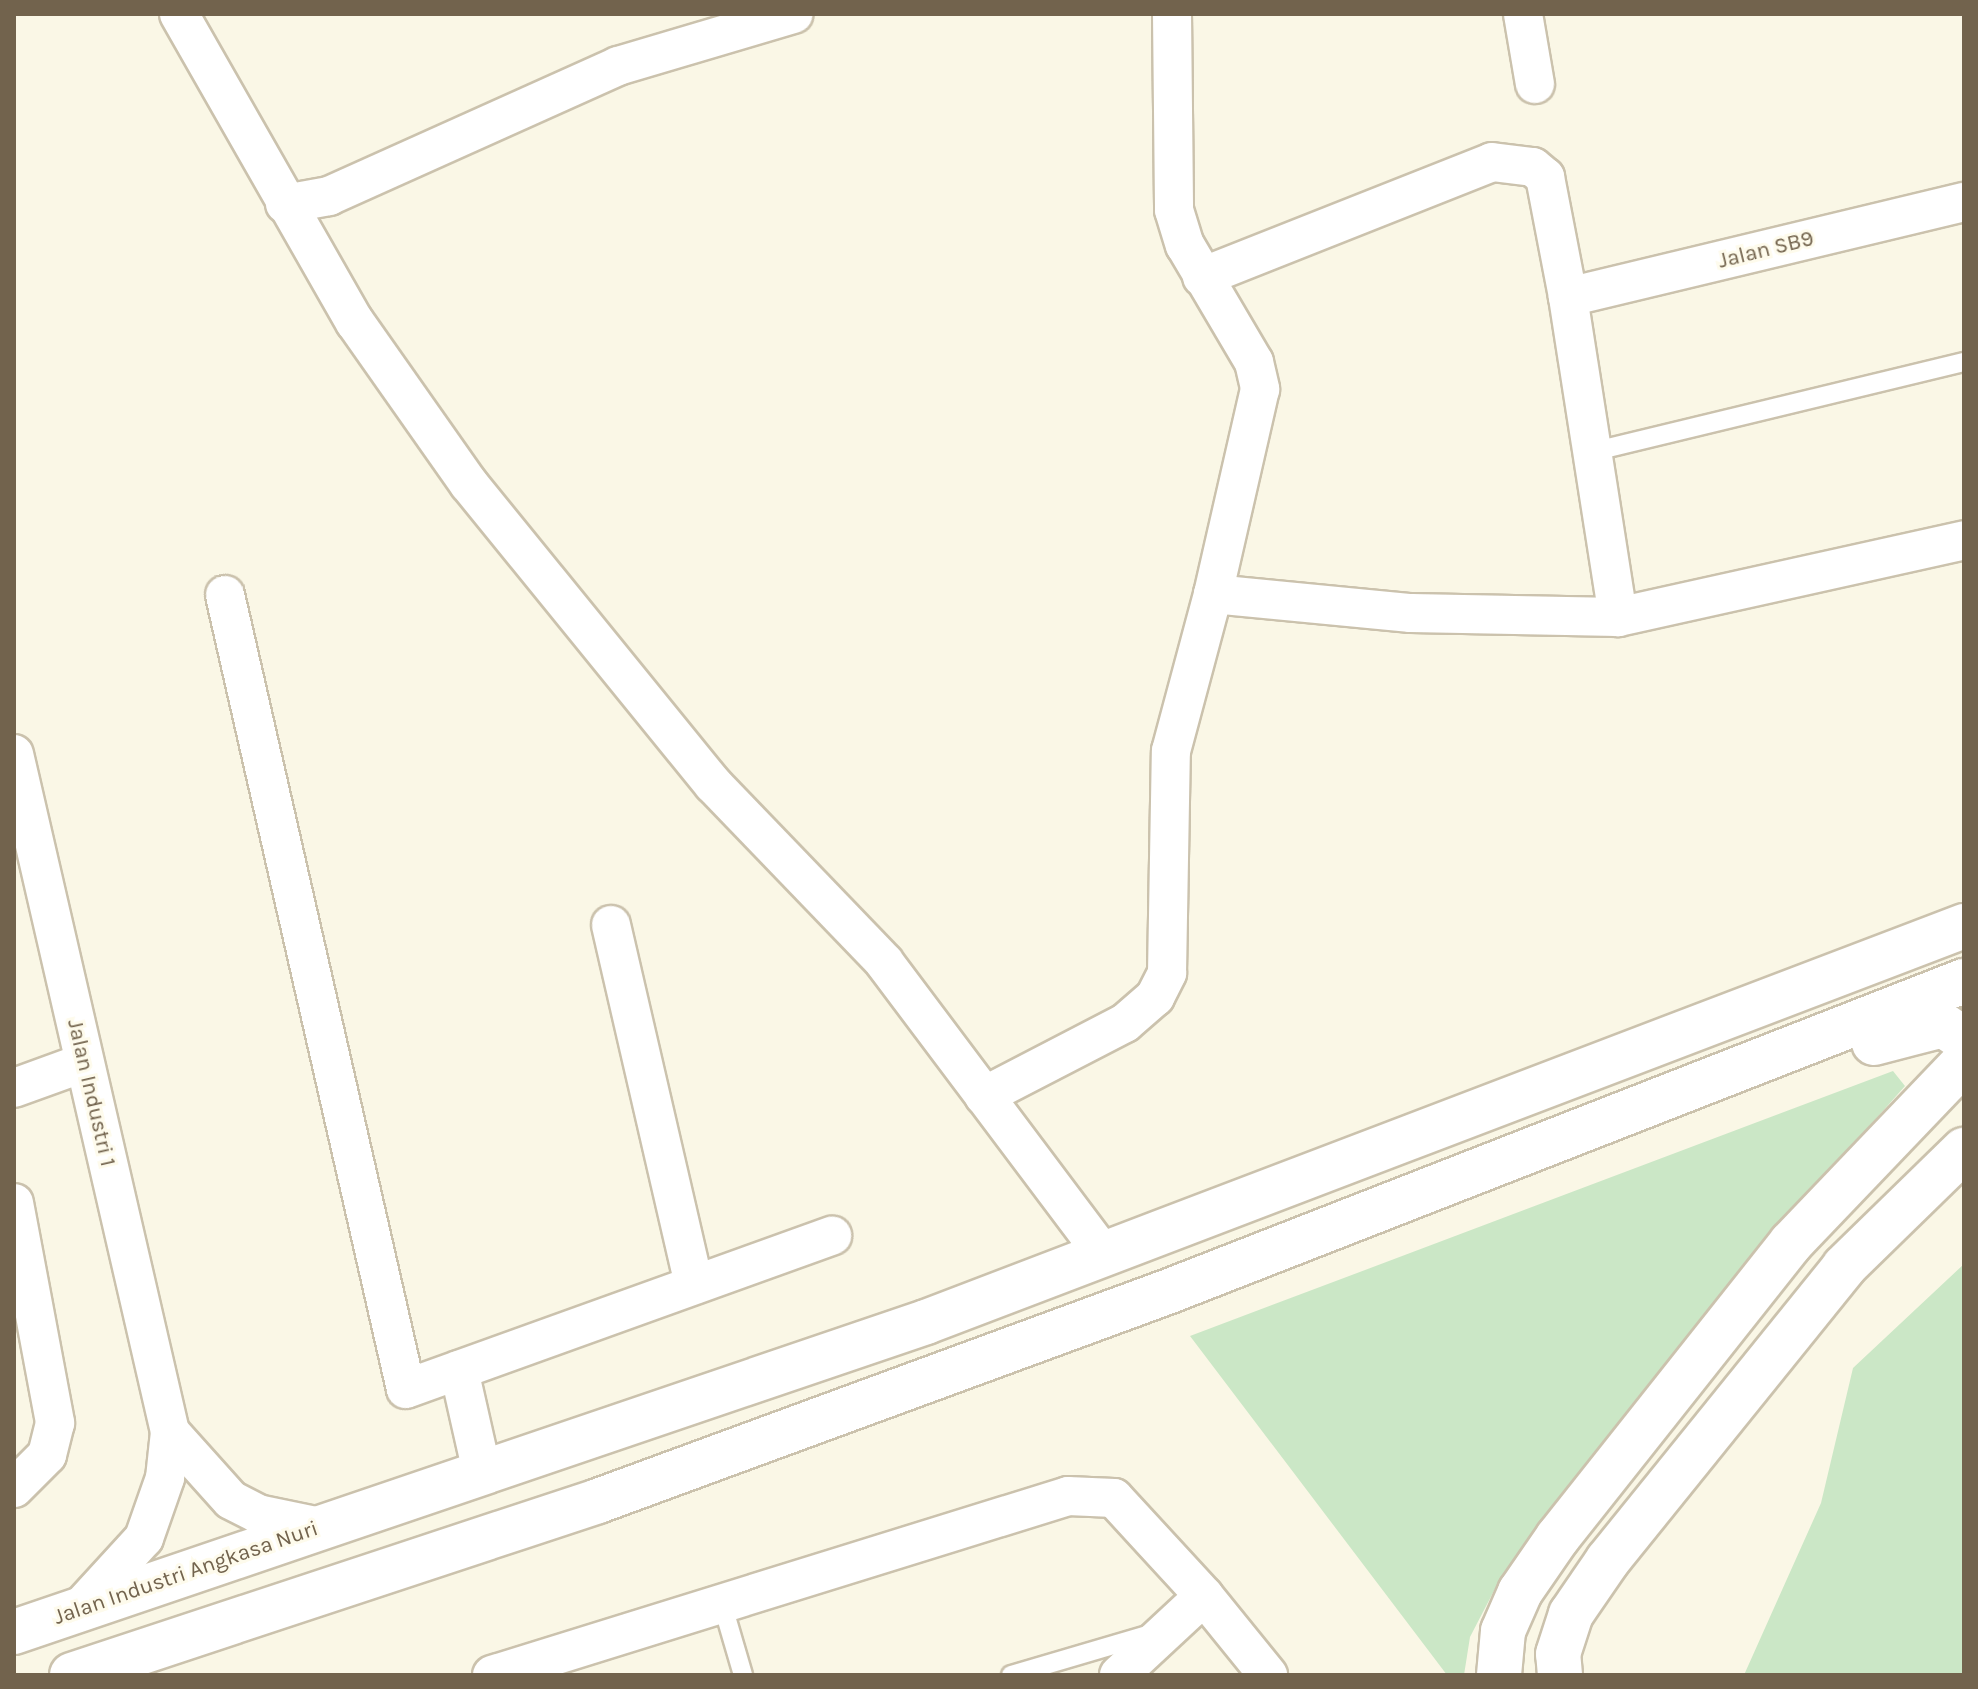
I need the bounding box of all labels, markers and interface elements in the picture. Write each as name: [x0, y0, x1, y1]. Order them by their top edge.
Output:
street label: Jalan SB9: [1716, 225, 1816, 275]
street label: Jalan Industri 1: [61, 1017, 121, 1169]
street label: Jalan Industri Angkasa Nuri: [50, 1515, 322, 1631]

